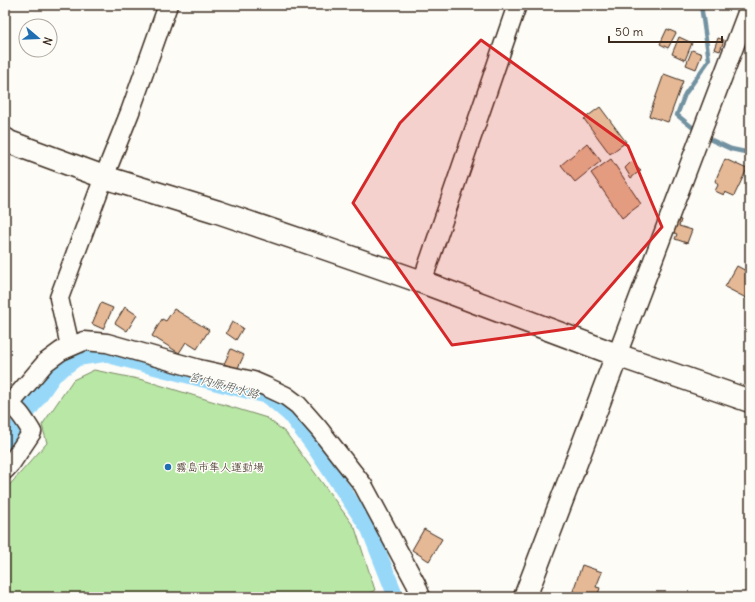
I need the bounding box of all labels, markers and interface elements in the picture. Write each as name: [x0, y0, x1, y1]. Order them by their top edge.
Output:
north arrow: [18, 18, 58, 58]
scale bar: [609, 18, 722, 44]
text: 50 m: [615, 24, 644, 39]
text: N: [40, 35, 55, 47]
water label: 宮内原用水路: [187, 368, 262, 402]
place label: 霧島市隼人運動場: [176, 460, 264, 474]
marker: 霧島市隼人運動場: [163, 462, 173, 472]

